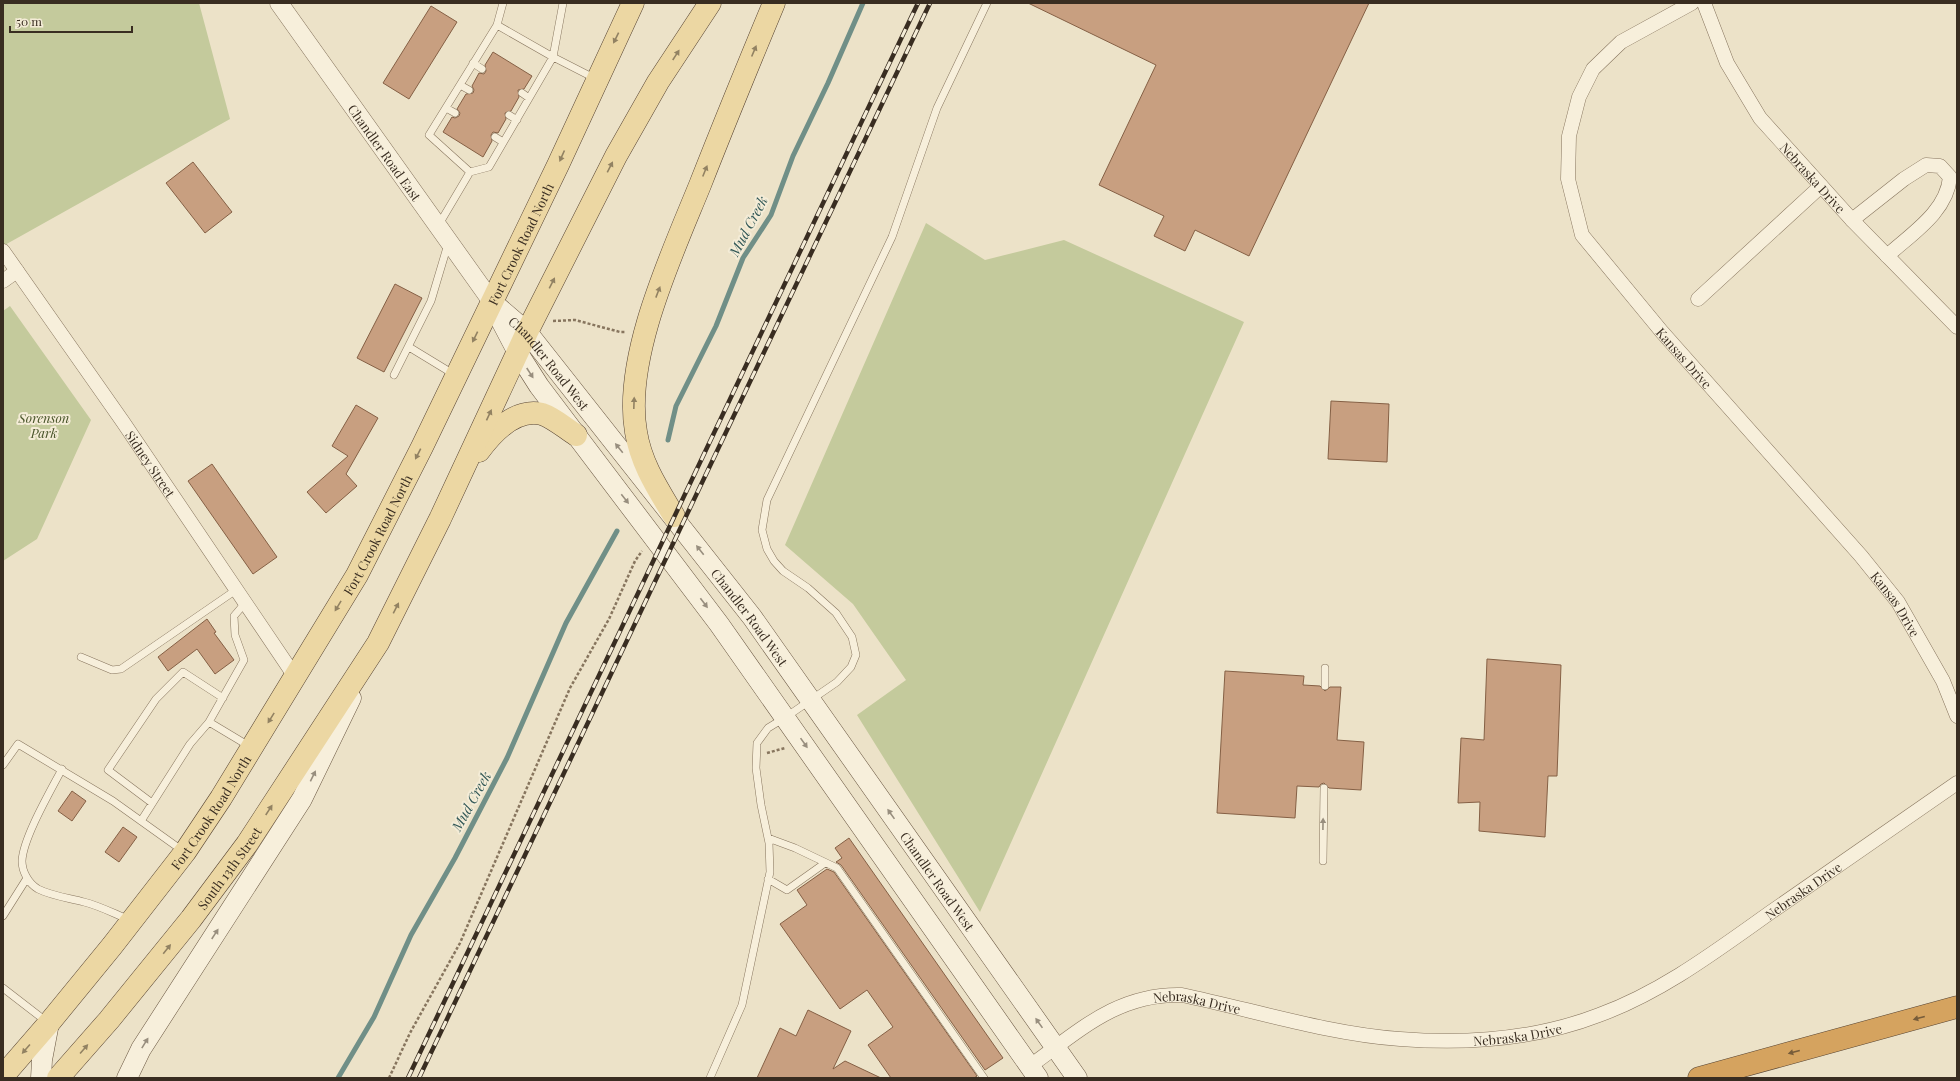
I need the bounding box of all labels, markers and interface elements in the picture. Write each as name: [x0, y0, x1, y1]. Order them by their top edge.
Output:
scale bar: [10, 8, 132, 34]
text: 50 m: [16, 13, 42, 29]
one-way arrow: [613, 33, 619, 44]
one-way arrow: [751, 45, 757, 56]
one-way arrow: [672, 50, 680, 60]
street label: Chandler Road East: [345, 100, 426, 204]
street label: Nebraska Drive: [1777, 138, 1850, 216]
one-way arrow: [559, 151, 565, 162]
one-way arrow: [607, 162, 613, 173]
one-way arrow: [703, 165, 709, 177]
street label: Fort Crook Road North: [483, 180, 557, 308]
water label: Mud Creek: [724, 193, 772, 260]
one-way arrow: [549, 278, 555, 289]
one-way arrow: [656, 286, 662, 298]
street label: Chandler Road West: [506, 312, 594, 413]
street label: Kansas Drive: [1653, 323, 1716, 392]
one-way arrow: [472, 331, 478, 343]
one-way arrow: [527, 367, 534, 379]
one-way arrow: [631, 397, 638, 409]
park label: Sorenson Park: [18, 409, 69, 441]
one-way arrow: [486, 409, 492, 421]
street label: Sidney Street: [122, 427, 180, 501]
one-way arrow: [615, 443, 624, 454]
one-way arrow: [415, 448, 421, 460]
street label: Fort Crook Road North: [339, 471, 415, 598]
one-way arrow: [621, 494, 629, 505]
one-way arrow: [696, 544, 705, 555]
street label: Chandler Road West: [708, 565, 792, 669]
street label: Kansas Drive: [1868, 567, 1925, 640]
one-way arrow: [700, 597, 708, 608]
one-way arrow: [335, 600, 342, 612]
one-way arrow: [393, 602, 399, 614]
one-way arrow: [268, 712, 275, 724]
one-way arrow: [800, 737, 808, 748]
street label: Fort Crook Road North: [166, 751, 254, 873]
water label: Mud Creek: [446, 768, 495, 835]
one-way arrow: [310, 770, 316, 782]
one-way arrow: [265, 805, 273, 815]
one-way arrow: [887, 809, 895, 820]
one-way arrow: [1320, 818, 1327, 830]
street label: South 13th Street: [193, 823, 265, 912]
street label: Chandler Road West: [897, 828, 979, 934]
street label: Nebraska Drive: [1761, 857, 1845, 922]
one-way arrow: [211, 929, 219, 939]
one-way arrow: [163, 943, 172, 954]
street label: Nebraska Drive: [1152, 986, 1243, 1017]
one-way arrow: [1913, 1015, 1925, 1021]
one-way arrow: [1034, 1018, 1043, 1029]
street label: Nebraska Drive: [1473, 1019, 1564, 1049]
one-way arrow: [141, 1038, 149, 1049]
one-way arrow: [80, 1043, 89, 1054]
one-way arrow: [22, 1045, 31, 1054]
one-way arrow: [1788, 1049, 1800, 1055]

